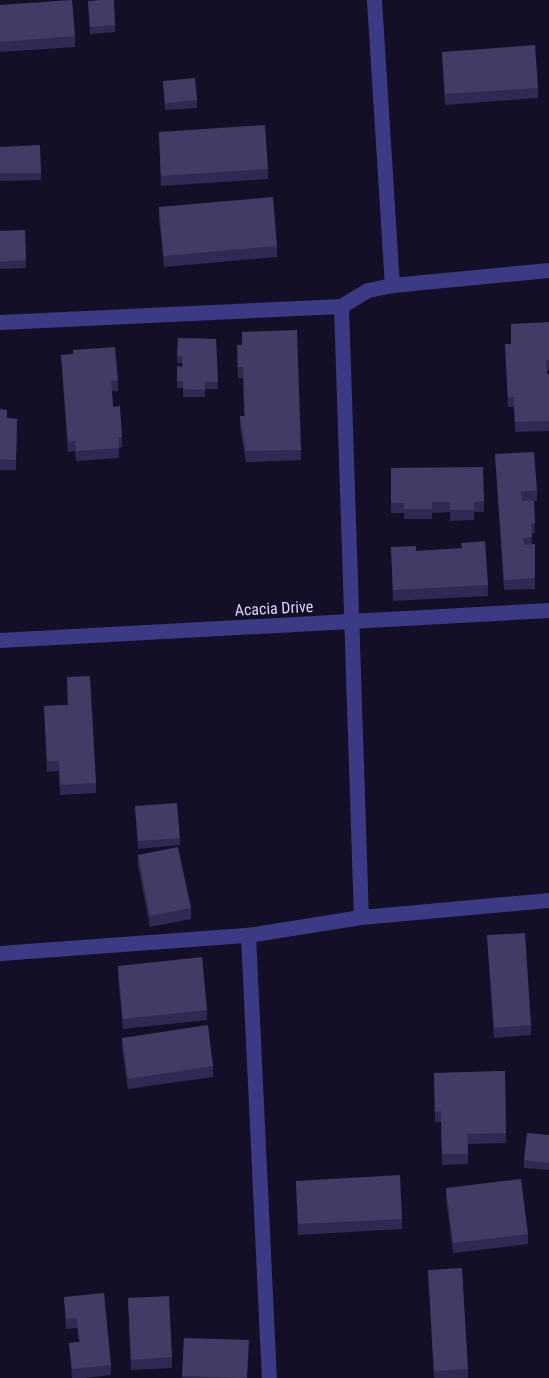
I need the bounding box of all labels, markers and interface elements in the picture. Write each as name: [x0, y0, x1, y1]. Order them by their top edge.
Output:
street label: Acacia Drive: [234, 597, 314, 621]

